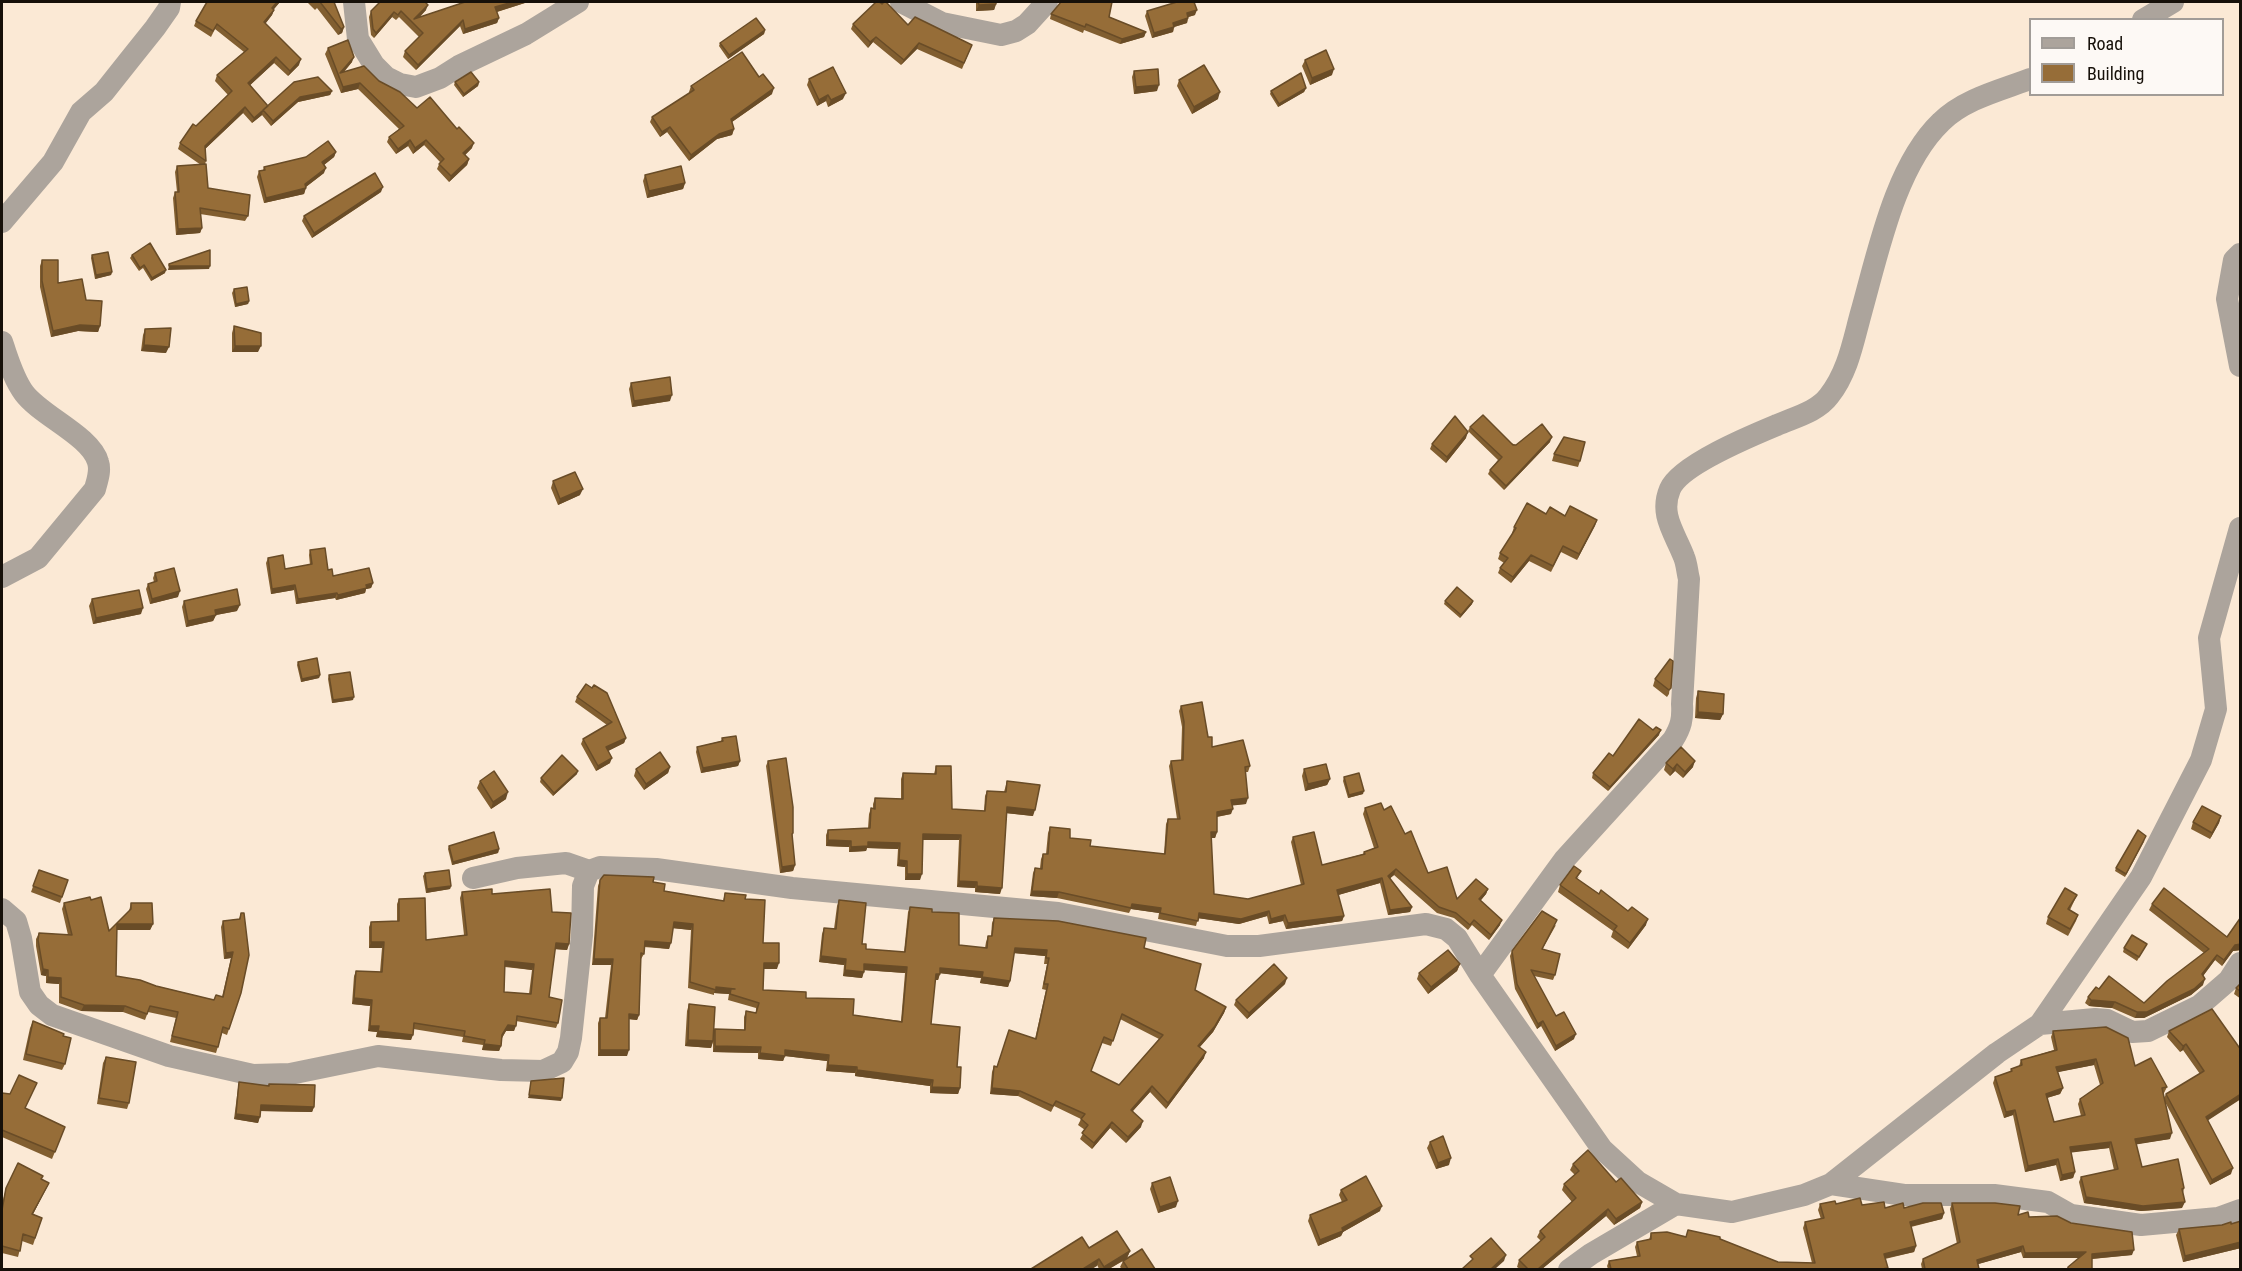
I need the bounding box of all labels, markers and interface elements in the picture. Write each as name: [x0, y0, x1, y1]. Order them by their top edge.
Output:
legend: [2029, 18, 2224, 96]
text: Road: [2087, 33, 2123, 54]
text: Building: [2087, 63, 2144, 84]

